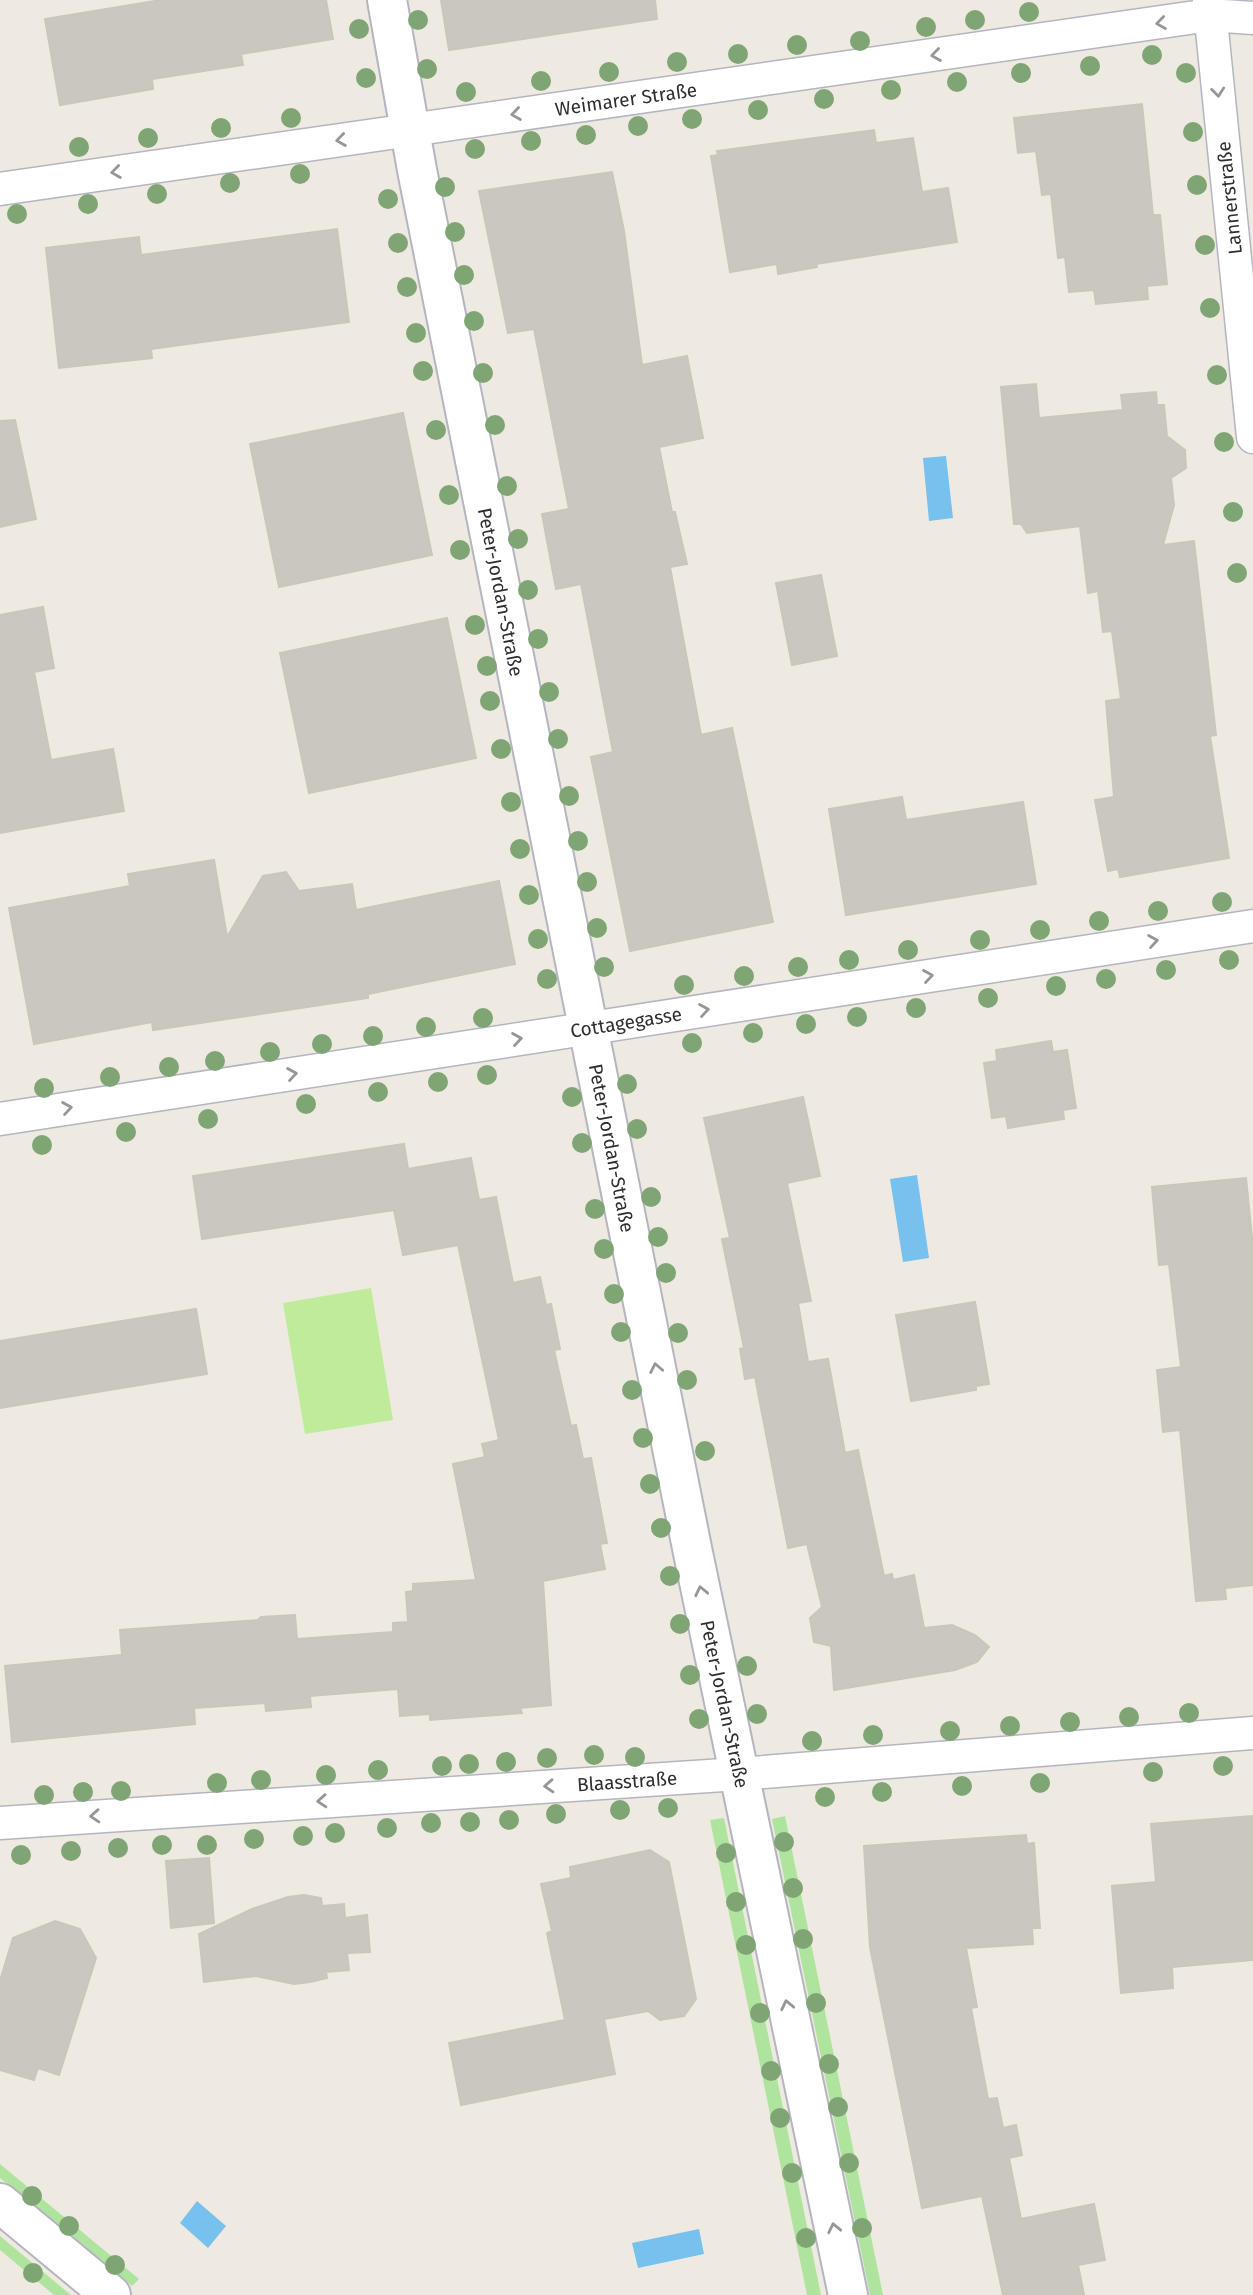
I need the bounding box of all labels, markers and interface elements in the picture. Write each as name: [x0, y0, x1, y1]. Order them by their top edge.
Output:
one-way arrow: [1155, 15, 1167, 30]
one-way arrow: [930, 47, 941, 62]
street label: Weimarer Straße: [554, 78, 699, 121]
one-way arrow: [1210, 87, 1225, 98]
one-way arrow: [510, 107, 522, 122]
one-way arrow: [336, 132, 347, 147]
street label: Lannerstraße: [1212, 140, 1247, 256]
one-way arrow: [110, 164, 122, 179]
street label: Peter-Jordan-Straße: [473, 506, 528, 678]
one-way arrow: [1147, 934, 1159, 949]
one-way arrow: [923, 968, 934, 983]
street label: Cottagegasse: [569, 1002, 683, 1043]
one-way arrow: [698, 1003, 709, 1018]
one-way arrow: [511, 1031, 523, 1046]
street label: Peter-Jordan-Straße: [584, 1062, 639, 1234]
one-way arrow: [286, 1066, 298, 1081]
one-way arrow: [62, 1101, 73, 1116]
one-way arrow: [650, 1362, 665, 1374]
one-way arrow: [695, 1585, 710, 1597]
street label: Peter-Jordan-Straße: [695, 1618, 754, 1790]
street label: Blaasstraße: [576, 1767, 678, 1796]
one-way arrow: [543, 1778, 554, 1793]
one-way arrow: [316, 1793, 327, 1808]
one-way arrow: [89, 1808, 100, 1823]
one-way arrow: [781, 2000, 796, 2012]
one-way arrow: [827, 2222, 842, 2234]

